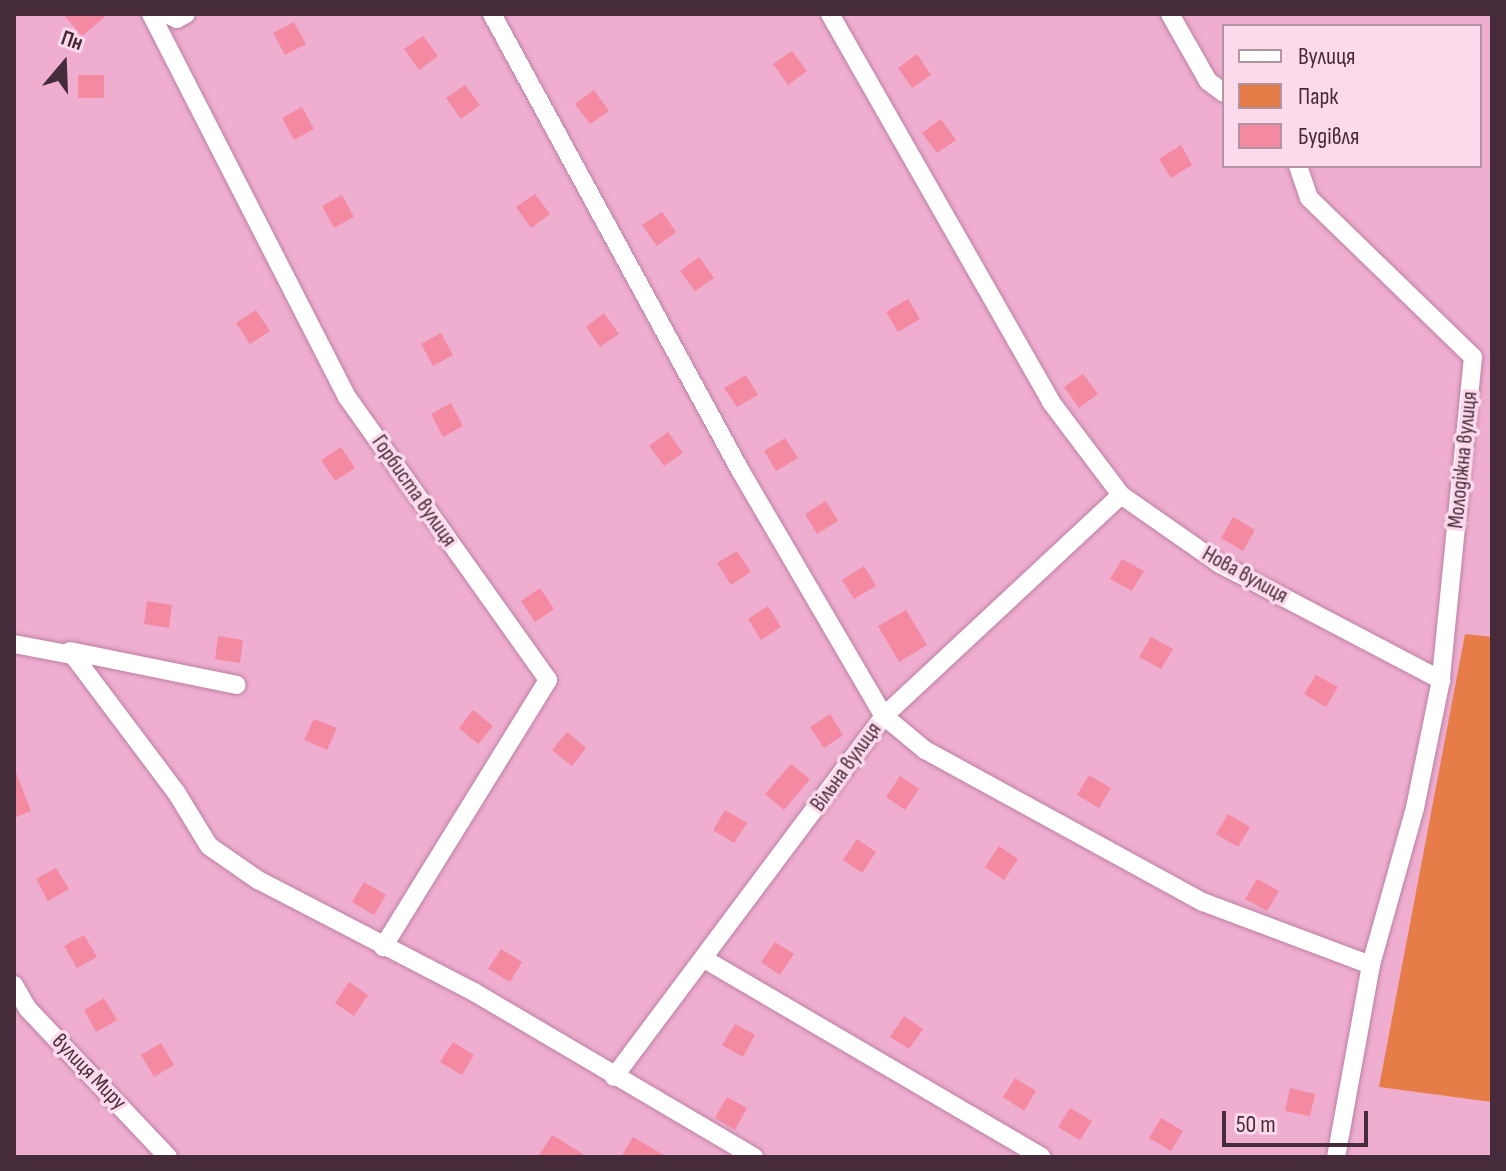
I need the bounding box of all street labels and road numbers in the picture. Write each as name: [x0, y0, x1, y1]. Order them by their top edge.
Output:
street label: Молодіжна вулиця: [1443, 390, 1483, 530]
street label: Горбиста вулиця: [366, 430, 462, 552]
street label: Нова вулиця: [1198, 541, 1292, 609]
street label: Вільна вулиця: [805, 717, 887, 817]
street label: вулиця Миру: [46, 1029, 132, 1115]

